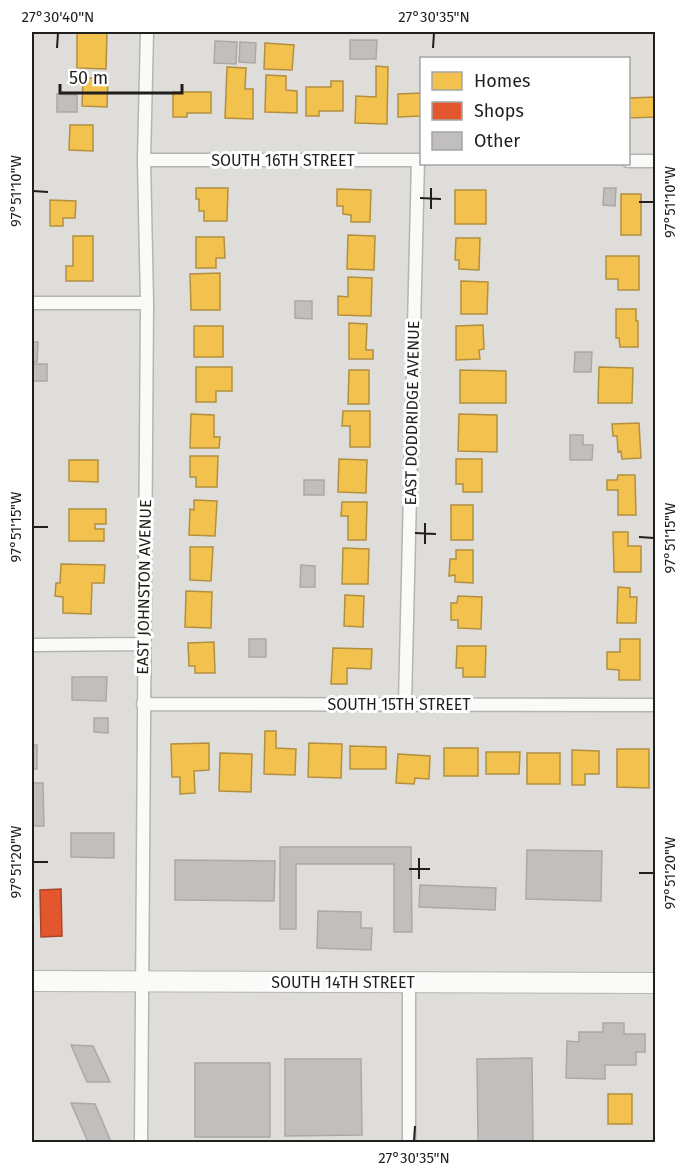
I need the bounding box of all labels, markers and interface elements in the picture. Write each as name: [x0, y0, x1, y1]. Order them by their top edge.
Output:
text: 27°30'40"N: [22, 8, 94, 26]
text: 27°30'35"N: [398, 8, 470, 26]
scale bar: [60, 57, 182, 95]
legend: [420, 57, 630, 165]
text: 50 m: [69, 67, 108, 89]
text: Homes: [474, 70, 530, 92]
text: Shops: [474, 100, 524, 122]
text: Other: [474, 130, 520, 152]
street label: SOUTH 16TH STREET: [211, 151, 355, 170]
text: 97°51'10"W: [7, 154, 25, 227]
text: 97°51'10"W: [661, 165, 679, 238]
street label: EAST DODDRIDGE AVENUE: [401, 321, 423, 505]
text: 97°51'15"W: [7, 491, 25, 562]
street label: EAST JOHNSTON AVENUE: [133, 499, 155, 675]
text: 97°51'15"W: [661, 502, 679, 573]
street label: SOUTH 15TH STREET: [327, 695, 471, 714]
text: 97°51'20"W: [7, 825, 25, 898]
text: 97°51'20"W: [661, 836, 679, 909]
street label: SOUTH 14TH STREET: [271, 973, 415, 992]
text: 27°30'35"N: [378, 1149, 450, 1167]

